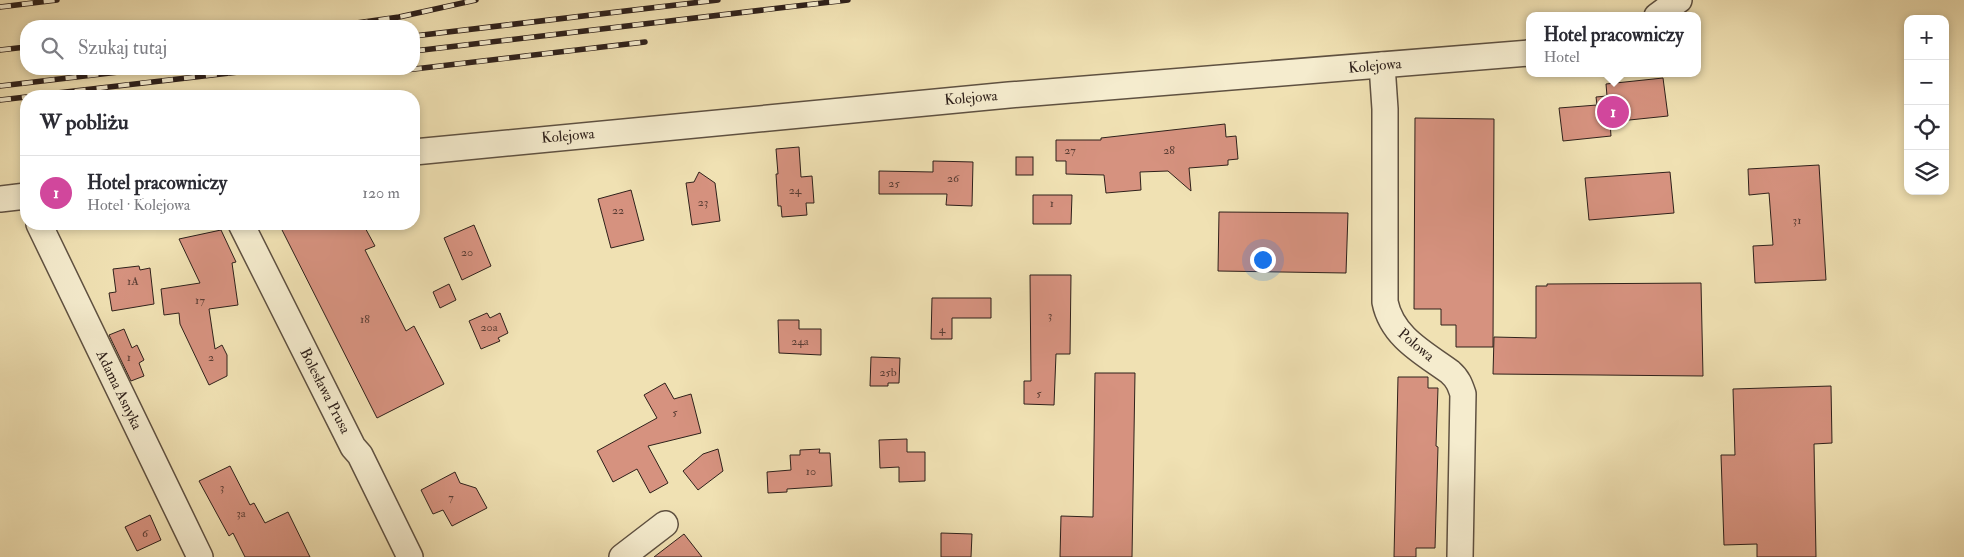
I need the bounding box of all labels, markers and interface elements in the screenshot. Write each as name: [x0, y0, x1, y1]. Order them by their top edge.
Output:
popup: [1526, 12, 1701, 77]
map controls: [1904, 15, 1949, 195]
button: +: [1904, 15, 1949, 60]
search box: [20, 20, 420, 75]
text: Hotel pracowniczy: [1543, 23, 1684, 47]
icon: search: [38, 34, 66, 62]
text: Szukaj tutaj: [78, 36, 167, 60]
text: Hotel: [1543, 47, 1580, 67]
street label: Kolejowa: [1348, 54, 1403, 78]
button: −: [1904, 60, 1949, 105]
street label: Kolejowa: [944, 86, 999, 110]
pin: 1: [1597, 93, 1629, 131]
button: locate: [1904, 105, 1949, 150]
text: W pobliżu: [40, 109, 129, 136]
street label: Kolejowa: [541, 124, 596, 148]
house number: 27: [1064, 143, 1076, 158]
house number: 28: [1163, 143, 1175, 158]
button: layers: [1904, 150, 1949, 195]
text: Hotel pracowniczy: [87, 171, 227, 195]
house number: 26: [947, 171, 960, 186]
house number: 25: [888, 176, 900, 191]
text: 1: [53, 183, 59, 203]
text: 120 m: [362, 183, 400, 203]
house number: 24: [789, 183, 802, 198]
text: Hotel · Kolejowa: [87, 195, 190, 215]
house number: 23: [698, 195, 708, 210]
house number: 1: [1050, 196, 1054, 211]
house number: 22: [612, 203, 624, 218]
house number: 31: [1793, 213, 1801, 228]
house number: 20: [461, 245, 473, 260]
your location: [1250, 247, 1276, 273]
house number: 1A: [127, 274, 139, 289]
house number: 17: [195, 293, 205, 308]
house number: 3: [1048, 308, 1052, 323]
house number: 18: [360, 312, 370, 327]
house number: 20a: [480, 320, 499, 335]
house number: 4: [939, 322, 946, 337]
street label: Polowa: [1394, 324, 1439, 366]
house number: 24a: [791, 334, 810, 349]
street label: Bolesława Prusa: [295, 345, 355, 438]
street label: Adama Asnyka: [91, 346, 147, 434]
house number: 1: [127, 350, 131, 365]
house number: 2: [208, 350, 214, 365]
house number: 25b: [879, 365, 897, 380]
house number: 5: [1036, 386, 1042, 401]
house number: 5: [672, 405, 678, 420]
house number: 10: [806, 464, 816, 479]
house number: 3: [220, 480, 224, 495]
house number: 7: [448, 490, 454, 505]
house number: 3a: [236, 506, 247, 521]
house number: 6: [142, 526, 149, 541]

